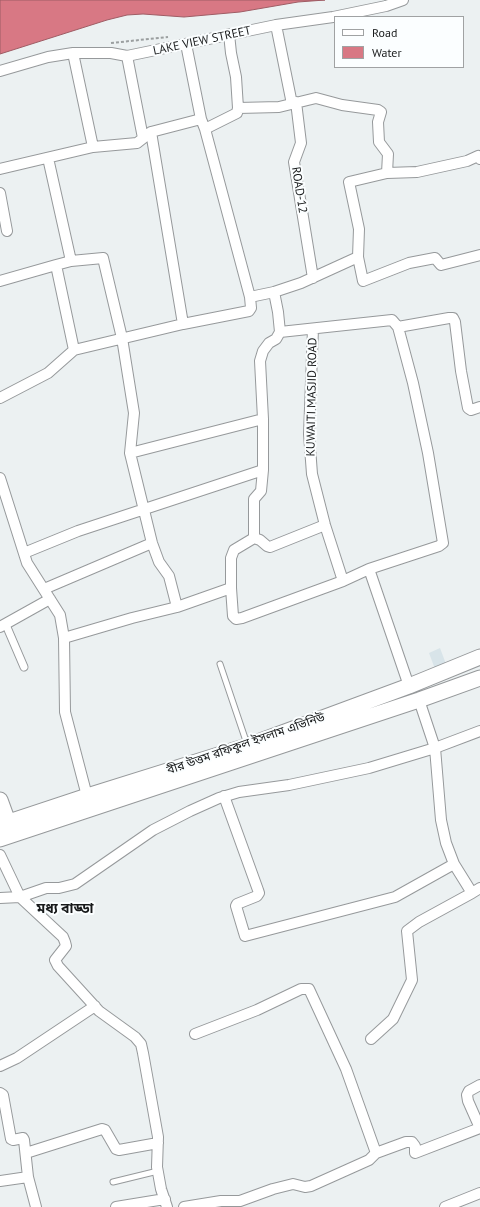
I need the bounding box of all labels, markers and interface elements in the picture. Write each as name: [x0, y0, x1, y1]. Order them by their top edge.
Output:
legend: [334, 16, 464, 68]
street label: LAKE VIEW STREET: [152, 24, 252, 58]
text: Road: [372, 25, 397, 40]
text: Water: [372, 45, 402, 60]
street label: ROAD-12: [288, 166, 310, 214]
street label: KUWAITI MASJID ROAD: [304, 337, 320, 457]
street label: বীর উত্তম রফিকুল ইসলাম এভিনিউ: [165, 710, 327, 778]
district label: মধ্য বাড্ডা: [36, 901, 94, 917]

